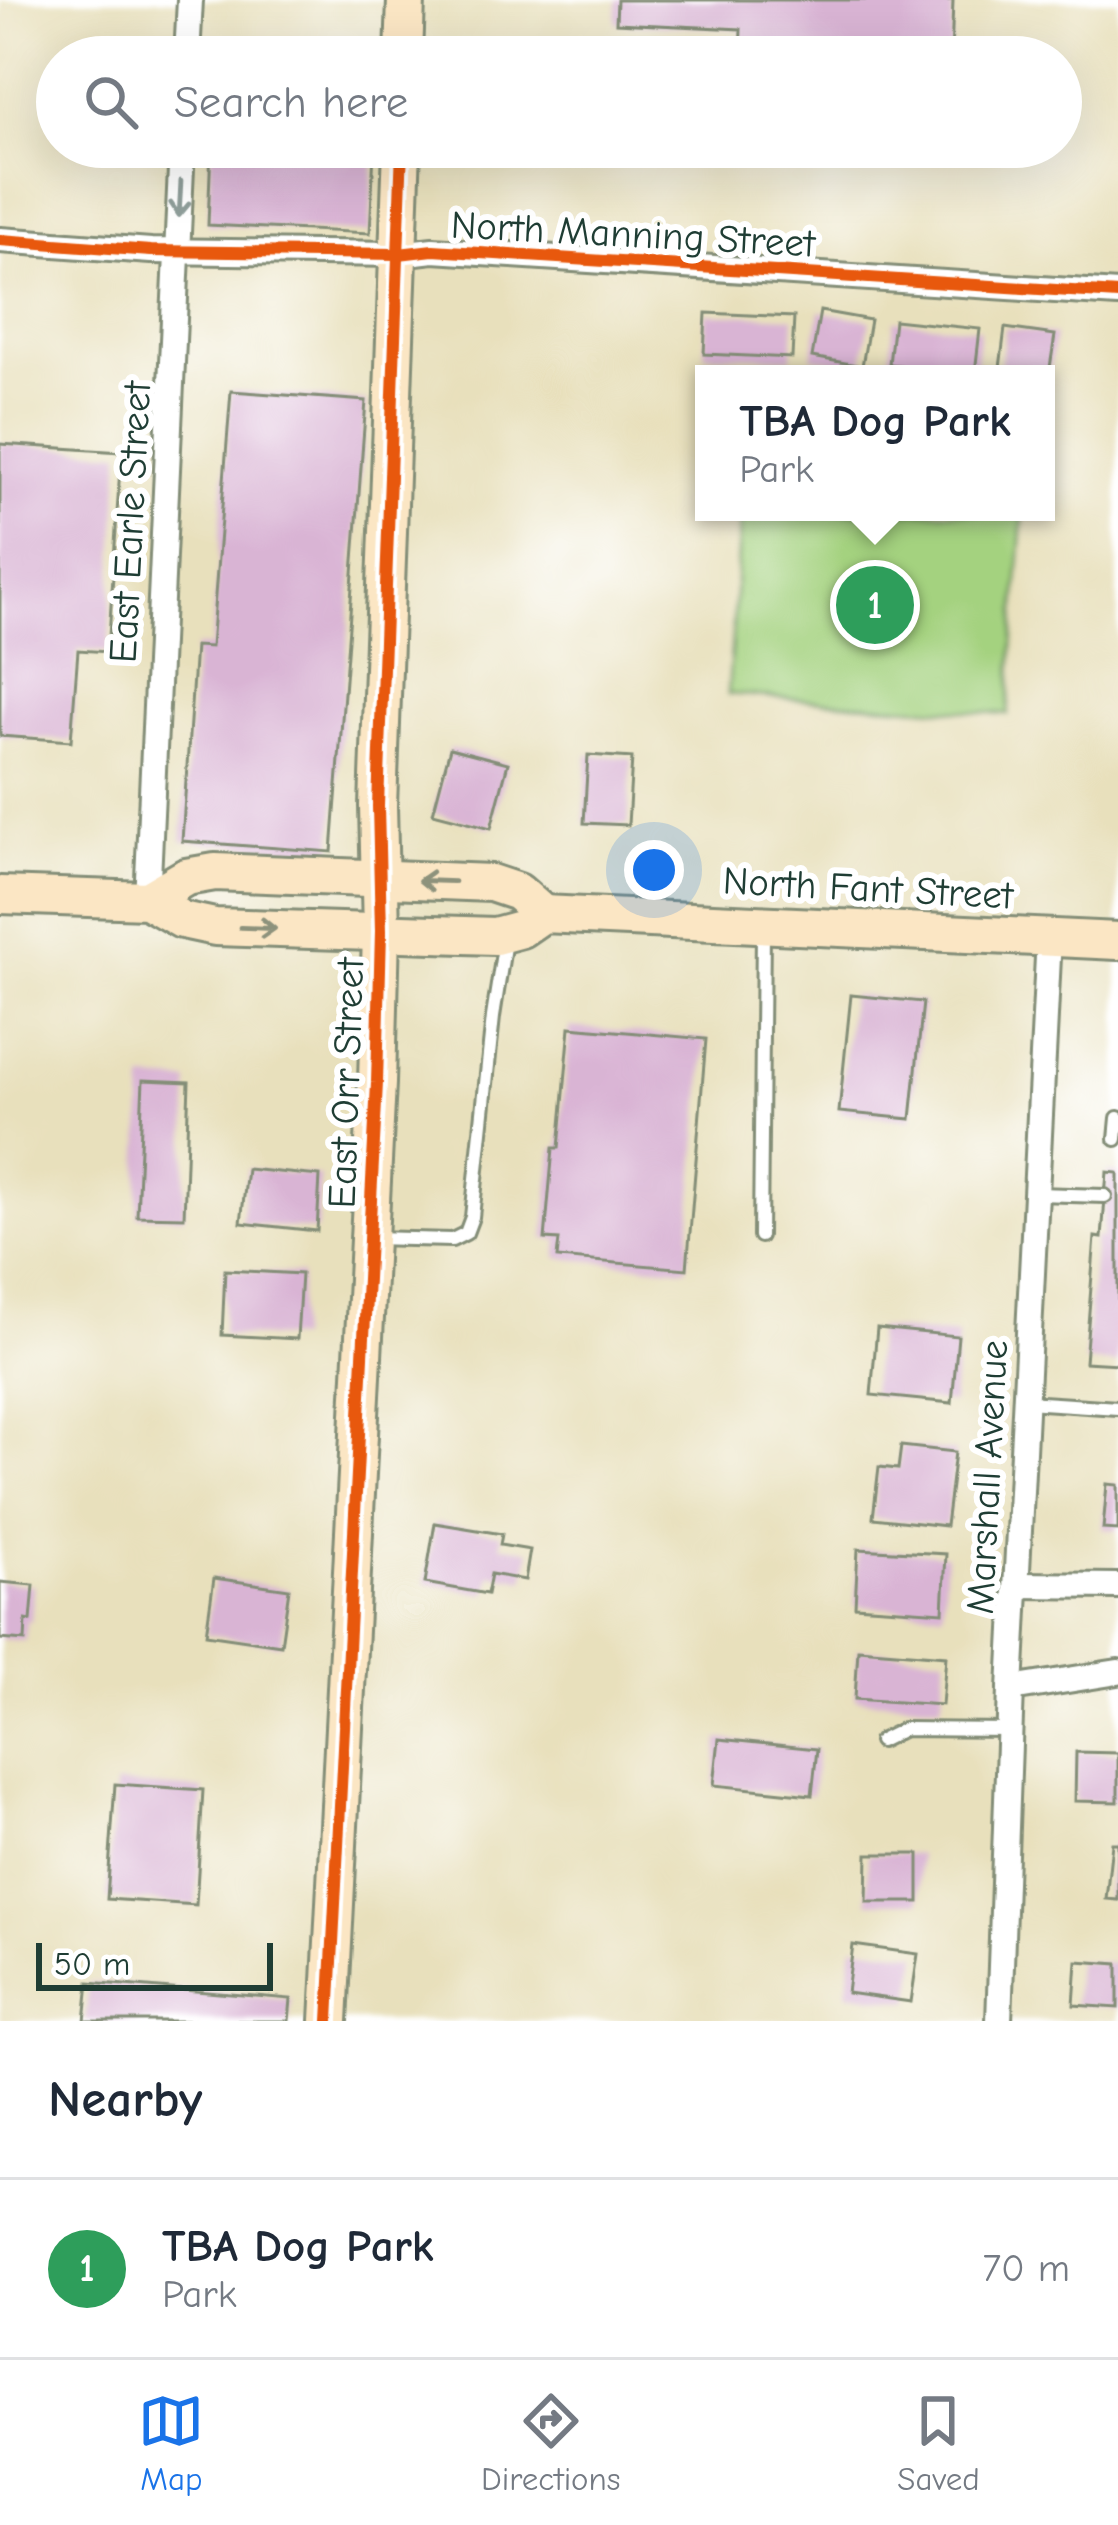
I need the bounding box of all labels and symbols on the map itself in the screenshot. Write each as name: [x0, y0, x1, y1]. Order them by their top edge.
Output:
one-way arrow: [168, 179, 191, 218]
street label: North Manning Street: [450, 202, 818, 267]
street label: East Earle Street: [101, 378, 160, 664]
pin: 1: [836, 560, 914, 650]
your location: [624, 840, 684, 900]
street label: North Fant Street: [722, 858, 1016, 919]
one-way arrow: [417, 869, 456, 892]
one-way arrow: [238, 916, 277, 939]
street label: East Orr Street: [320, 955, 373, 1209]
street label: Marshall Avenue: [958, 1339, 1017, 1615]
scale bar: [36, 1937, 273, 1990]

